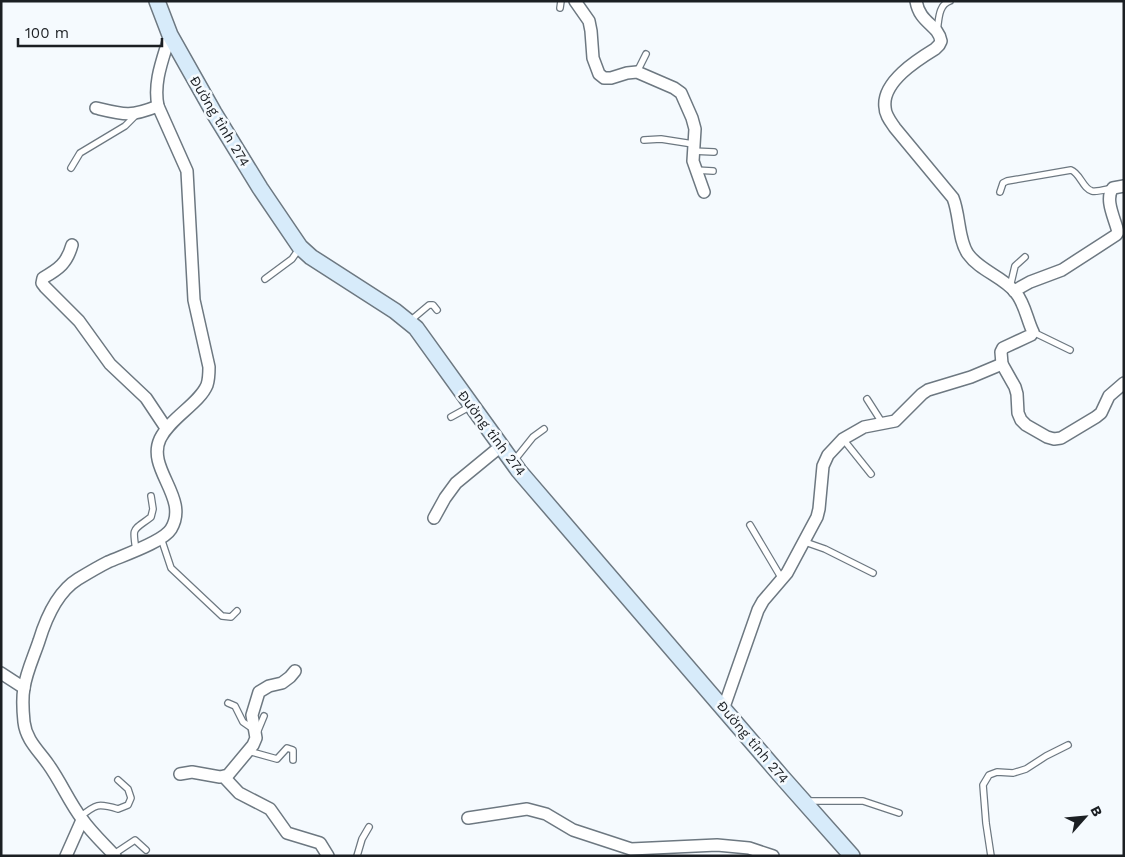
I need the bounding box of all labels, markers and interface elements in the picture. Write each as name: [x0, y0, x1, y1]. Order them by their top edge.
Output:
scale bar: [18, 15, 161, 47]
text: 100 m: [25, 24, 69, 42]
street label: Đường tỉnh 274: [187, 73, 253, 169]
street label: Đường tỉnh 274: [455, 387, 529, 479]
street label: Đường tỉnh 274: [714, 697, 792, 787]
north arrow: [1060, 792, 1110, 842]
text: B: [1087, 803, 1106, 819]

